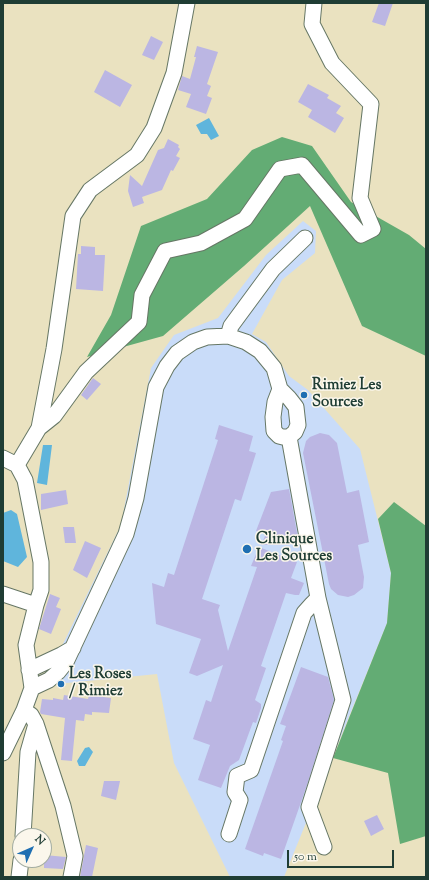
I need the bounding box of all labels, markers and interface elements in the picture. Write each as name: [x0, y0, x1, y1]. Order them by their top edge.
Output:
place label: Rimiez Les Sources: [312, 377, 381, 412]
marker: Rimiez Les Sources: [299, 390, 309, 400]
place label: Clinique Les Sources: [256, 531, 332, 566]
marker: Clinique Les Sources: [241, 543, 253, 555]
place label: Les Roses / Rimiez: [69, 666, 131, 701]
marker: Les Roses / Rimiez: [56, 679, 66, 689]
north arrow: [12, 828, 52, 868]
text: N: [31, 831, 49, 849]
scale bar: [289, 842, 396, 868]
text: 50 m: [294, 848, 317, 866]

